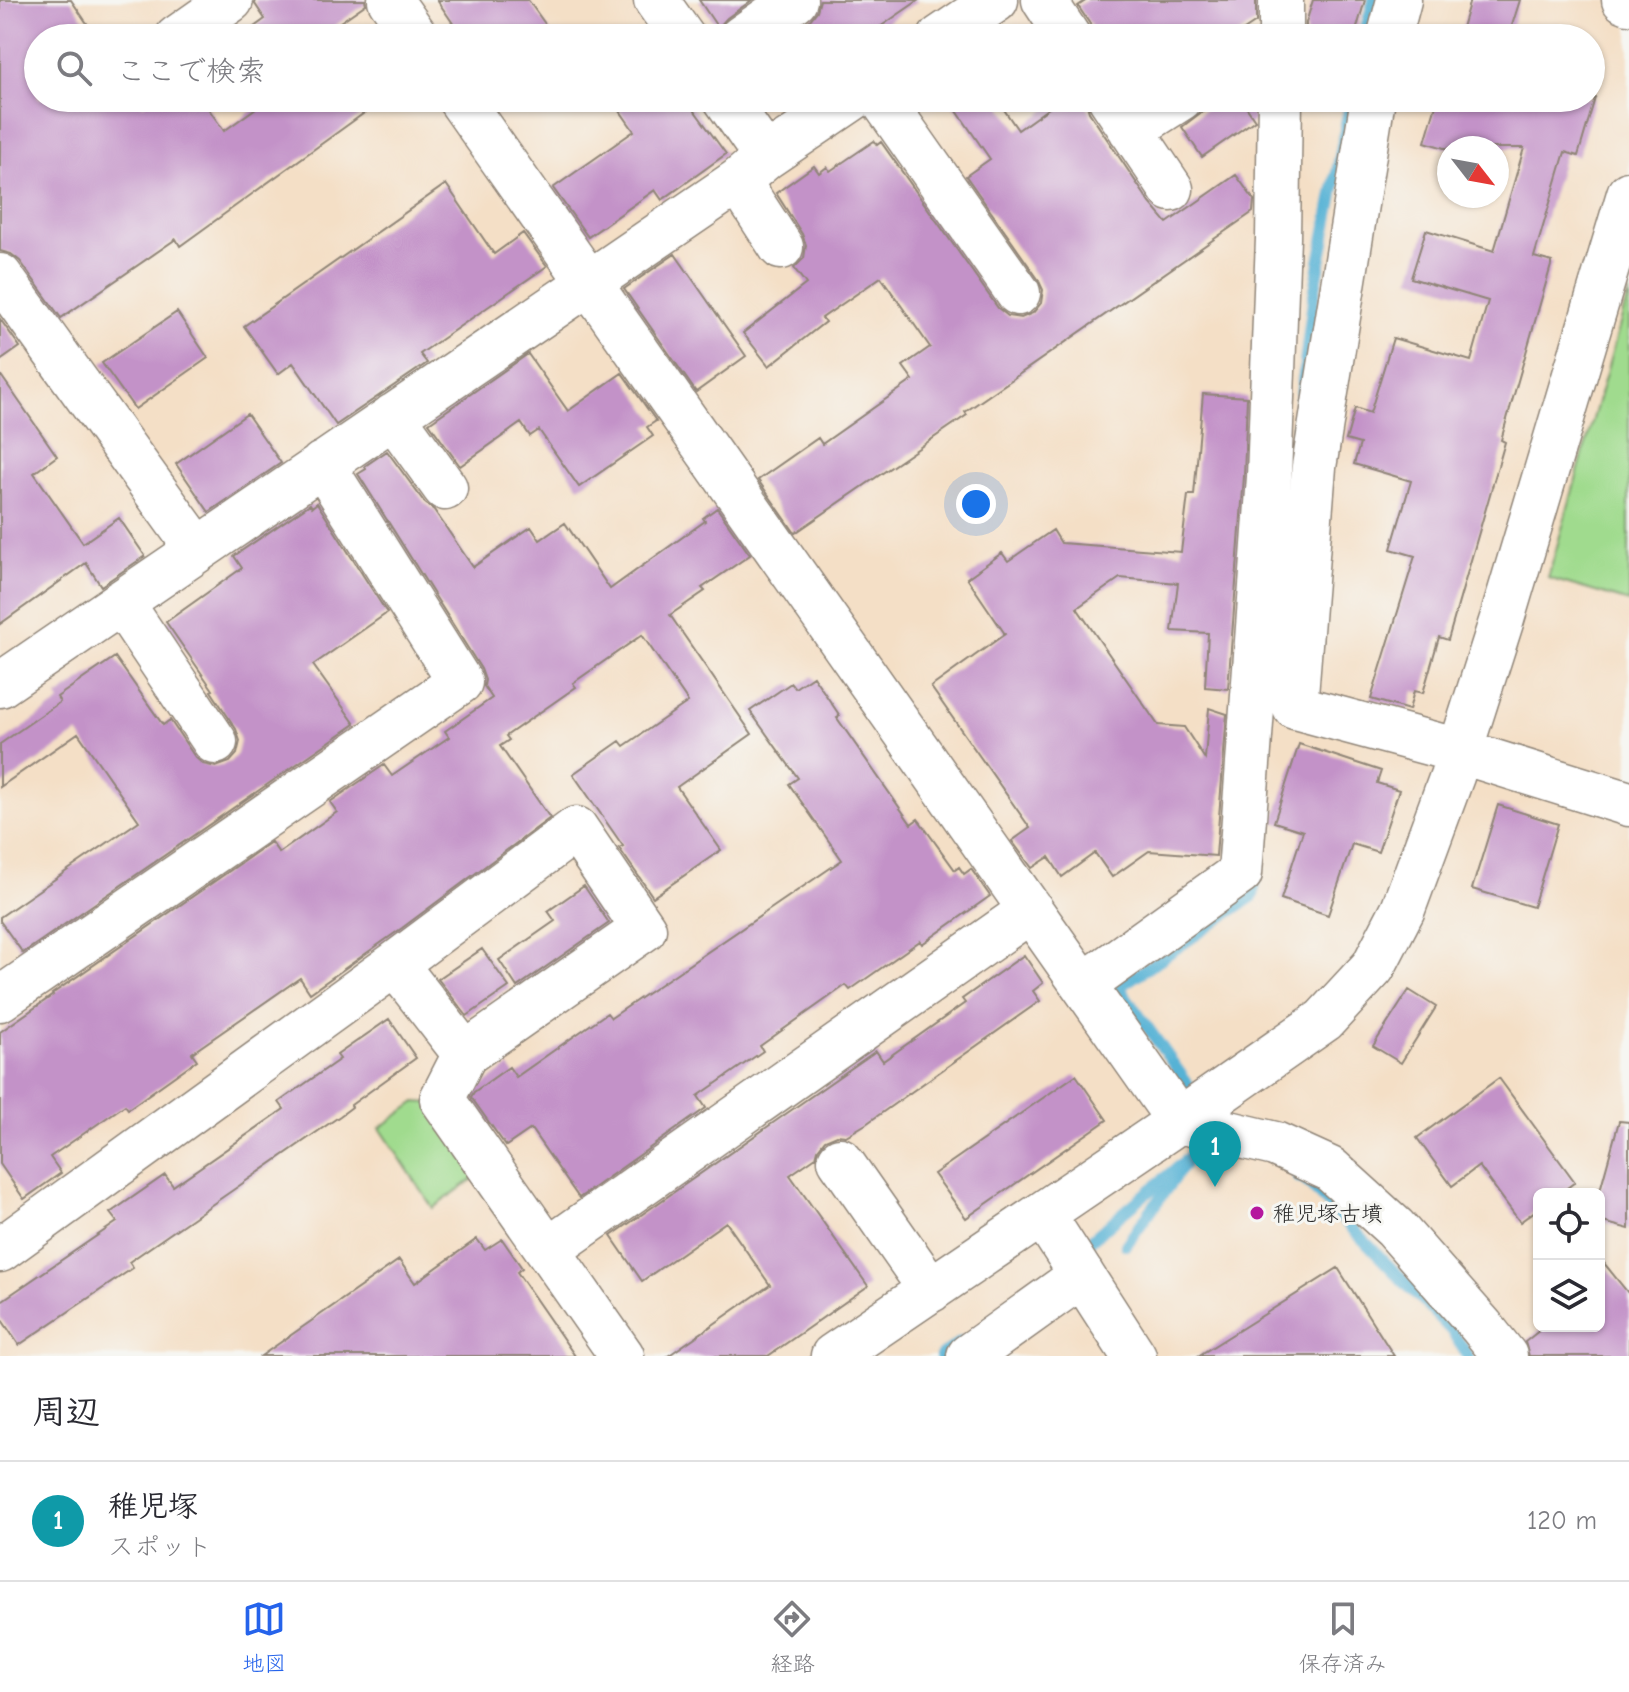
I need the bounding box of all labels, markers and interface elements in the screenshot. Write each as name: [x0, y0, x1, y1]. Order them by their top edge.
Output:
search box: [24, 24, 1605, 112]
icon: search: [52, 46, 96, 90]
text: ここで検索: [116, 54, 266, 89]
north arrow: [1437, 136, 1509, 208]
your location: [956, 484, 996, 524]
pin: 1: [1189, 1121, 1241, 1187]
map controls: [1533, 1188, 1605, 1332]
button: locate: [1533, 1188, 1605, 1260]
place label: 稚児塚古墳: [1273, 1201, 1383, 1227]
marker: 稚児塚古墳: [1248, 1204, 1266, 1222]
button: layers: [1533, 1260, 1605, 1332]
text: 周辺: [32, 1392, 100, 1432]
text: 稚児塚: [108, 1489, 198, 1524]
text: 1: [53, 1506, 63, 1536]
text: 120 m: [1527, 1506, 1597, 1536]
text: スポット: [108, 1532, 212, 1562]
tab: 地図: [242, 1597, 286, 1677]
tab: 経路: [770, 1597, 815, 1677]
tab: 保存済み: [1299, 1597, 1387, 1677]

